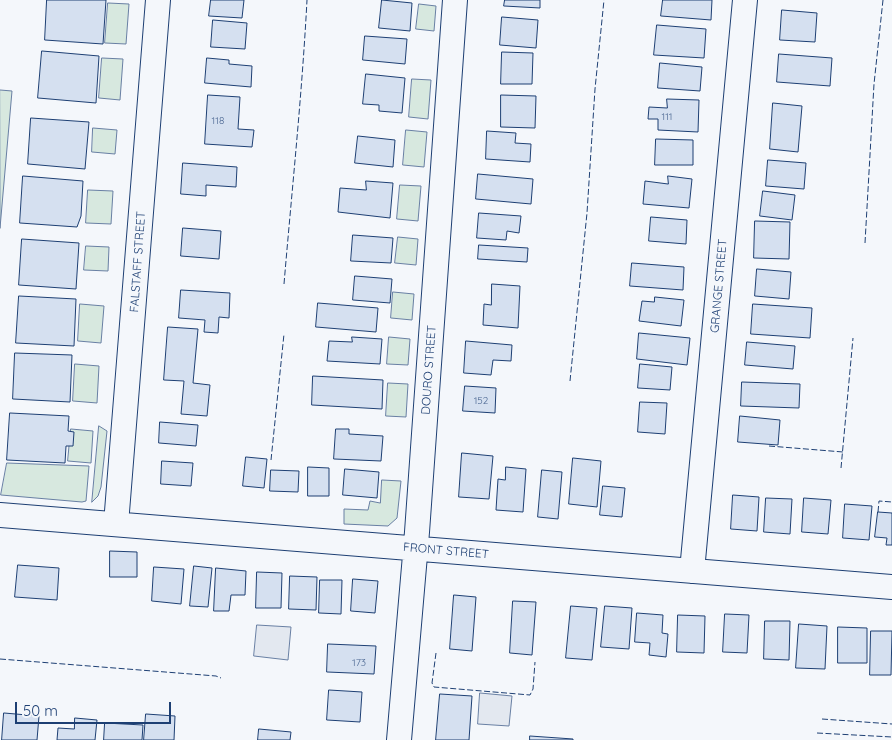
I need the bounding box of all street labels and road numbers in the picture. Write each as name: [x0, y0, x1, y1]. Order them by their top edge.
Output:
street label: FALSTAFF STREET: [127, 211, 149, 313]
street label: GRANGE STREET: [708, 238, 730, 334]
street label: DOURO STREET: [419, 325, 439, 415]
street label: FRONT STREET: [402, 540, 490, 562]

